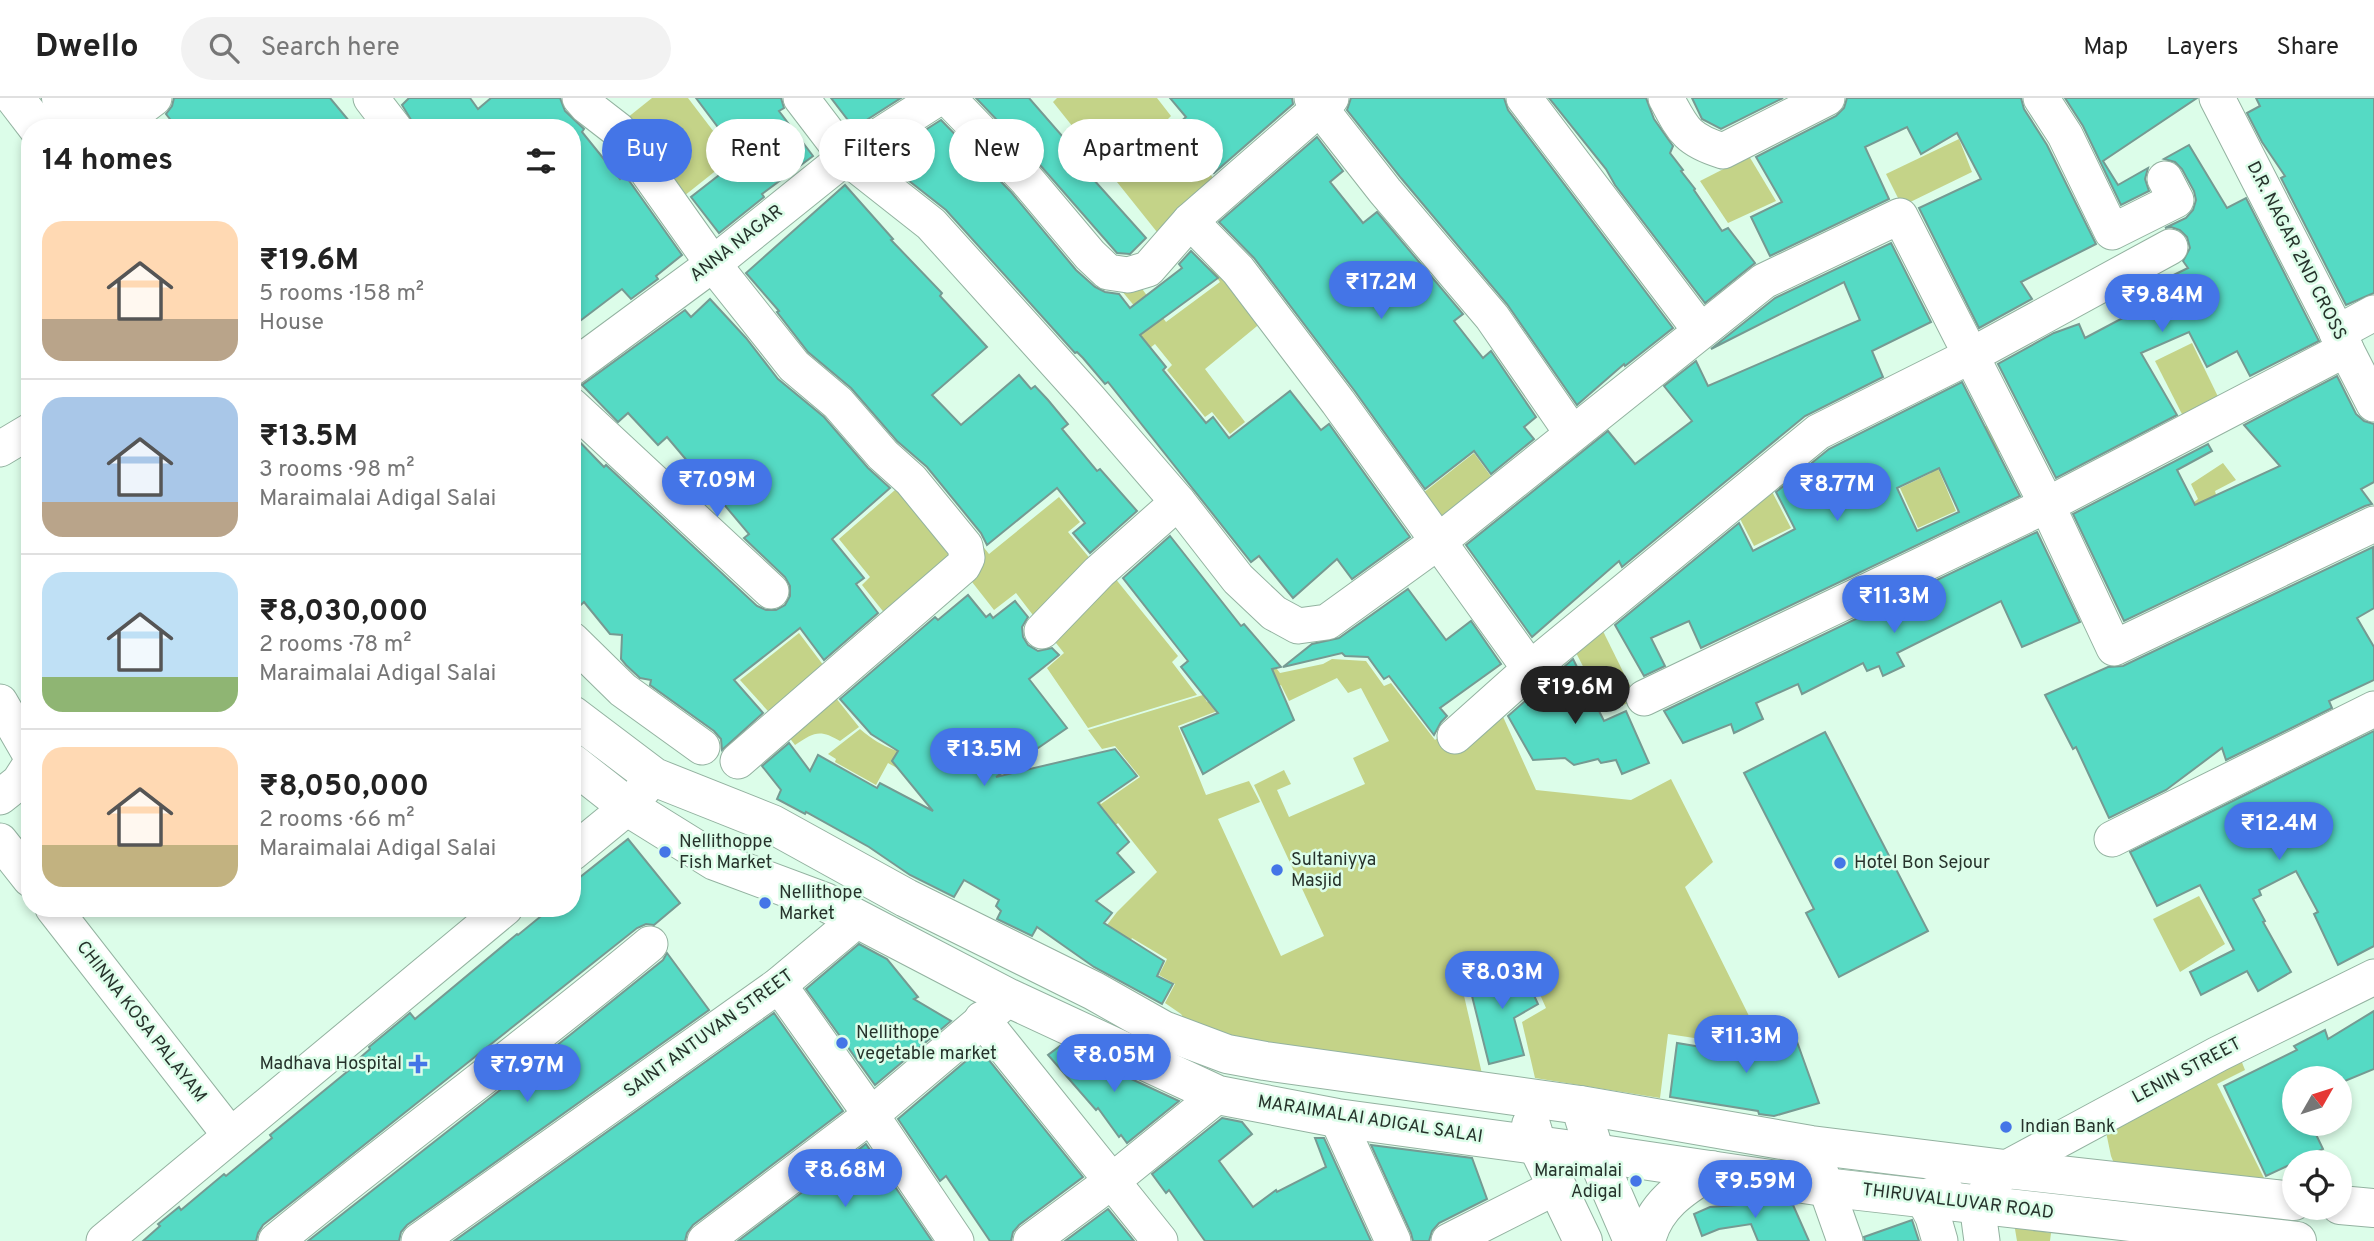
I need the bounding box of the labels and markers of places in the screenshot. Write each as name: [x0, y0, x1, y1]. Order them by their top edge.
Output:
pin: ₹17.2M: [1324, 262, 1438, 321]
pin: ₹9.84M: [2105, 274, 2219, 334]
pin: ₹7.09M: [660, 460, 774, 519]
pin: ₹8.77M: [1780, 464, 1894, 523]
pin: ₹11.3M: [1837, 575, 1951, 635]
pin: ₹19.6M: [1518, 666, 1632, 726]
pin: ₹13.5M: [927, 728, 1041, 788]
pin: ₹12.4M: [2222, 802, 2336, 862]
place label: Nellithoppe Fish Market: [679, 831, 773, 875]
marker: Nellithoppe Fish Market: [657, 844, 673, 860]
place label: Sultaniyya Masjid: [1291, 849, 1376, 893]
place label: Hotel Bon Sejour: [1854, 852, 1990, 875]
marker: Hotel Bon Sejour: [1832, 855, 1848, 871]
marker: Sultaniyya Masjid: [1269, 862, 1285, 878]
place label: Nellithope Market: [779, 882, 862, 926]
marker: Nellithope Market: [757, 895, 773, 911]
pin: ₹8.03M: [1445, 951, 1559, 1011]
pin: ₹11.3M: [1689, 1016, 1803, 1075]
place label: Nellithope vegetable market: [856, 1022, 997, 1066]
pin: ₹8.05M: [1057, 1034, 1171, 1094]
marker: Nellithope vegetable market: [834, 1035, 850, 1051]
pin: ₹7.97M: [470, 1044, 584, 1104]
place label: Madhava Hospital: [260, 1053, 402, 1076]
marker: Madhava Hospital: [408, 1054, 428, 1074]
place label: Indian Bank: [2020, 1116, 2116, 1139]
marker: Indian Bank: [1998, 1119, 2014, 1135]
pin: ₹8.68M: [788, 1150, 902, 1209]
place label: Maraimalai Adigal: [1534, 1160, 1622, 1204]
pin: ₹9.59M: [1698, 1160, 1812, 1220]
marker: Maraimalai Adigal: [1628, 1173, 1644, 1189]

